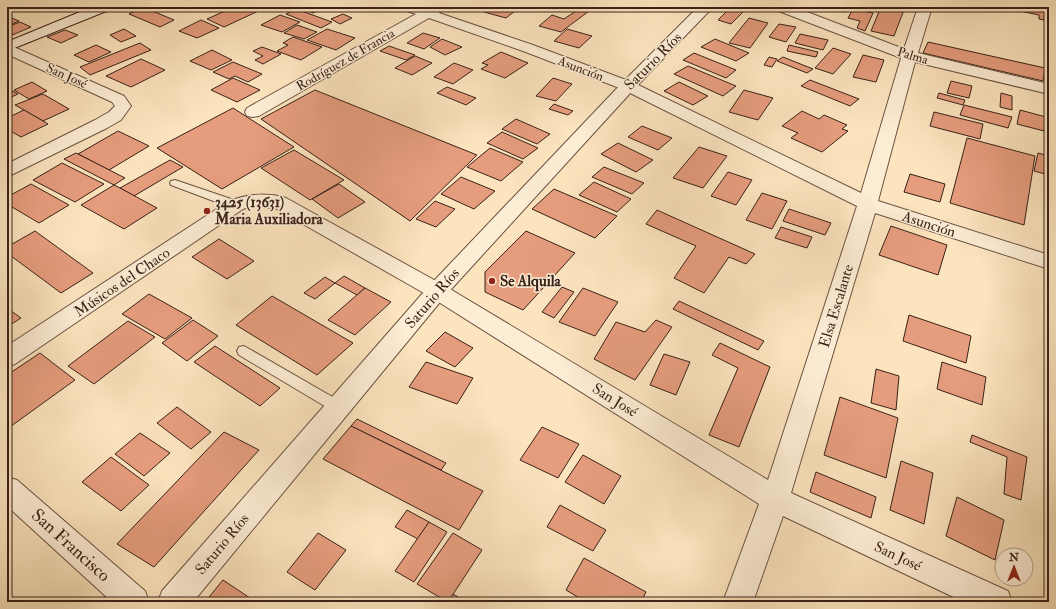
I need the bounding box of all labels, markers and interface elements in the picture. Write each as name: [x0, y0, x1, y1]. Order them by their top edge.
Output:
street label: Rodríguez de Francia: [293, 25, 398, 95]
street label: Saturio Ríos: [620, 28, 686, 94]
street label: Palma: [895, 44, 931, 68]
street label: Asunción: [555, 53, 606, 85]
street label: San José: [44, 60, 90, 92]
place label: 3425 (13631) Maria Auxiliadora: [214, 193, 324, 229]
marker: 3425 (13631) Maria Auxiliadora: [202, 206, 212, 216]
street label: Asunción: [899, 207, 958, 242]
street label: Músicos del Chaco: [71, 243, 174, 321]
street label: Elsa Escalante: [815, 262, 858, 350]
street label: Saturio Ríos: [401, 264, 464, 332]
place label: Se Alquila: [500, 272, 561, 292]
marker: Se Alquila: [487, 276, 497, 286]
street label: San José: [588, 379, 642, 423]
street label: San Francisco: [26, 504, 115, 587]
street label: Saturio Ríos: [191, 510, 253, 579]
street label: San José: [871, 537, 925, 577]
north arrow: [994, 547, 1034, 587]
text: N: [1008, 551, 1020, 564]

